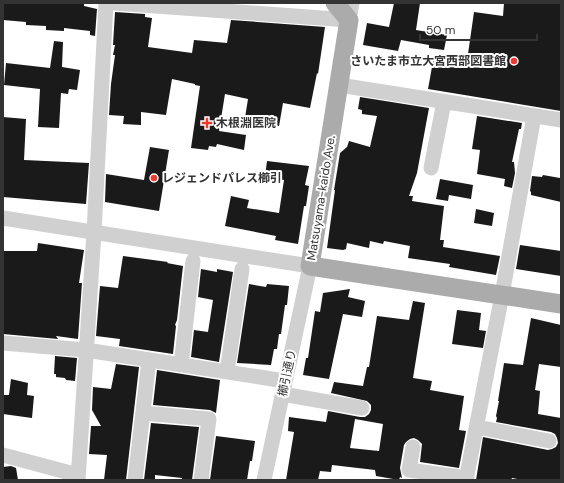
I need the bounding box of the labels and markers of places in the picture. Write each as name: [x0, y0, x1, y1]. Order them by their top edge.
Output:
place label: さいたま市立大宮西部図書館: [350, 53, 506, 69]
marker: さいたま市立大宮西部図書館: [509, 56, 519, 66]
place label: 木根淵医院: [216, 115, 276, 131]
marker: 木根淵医院: [201, 117, 213, 129]
place label: レジェンドパレス櫛引: [162, 170, 282, 186]
marker: レジェンドパレス櫛引: [149, 173, 159, 183]

